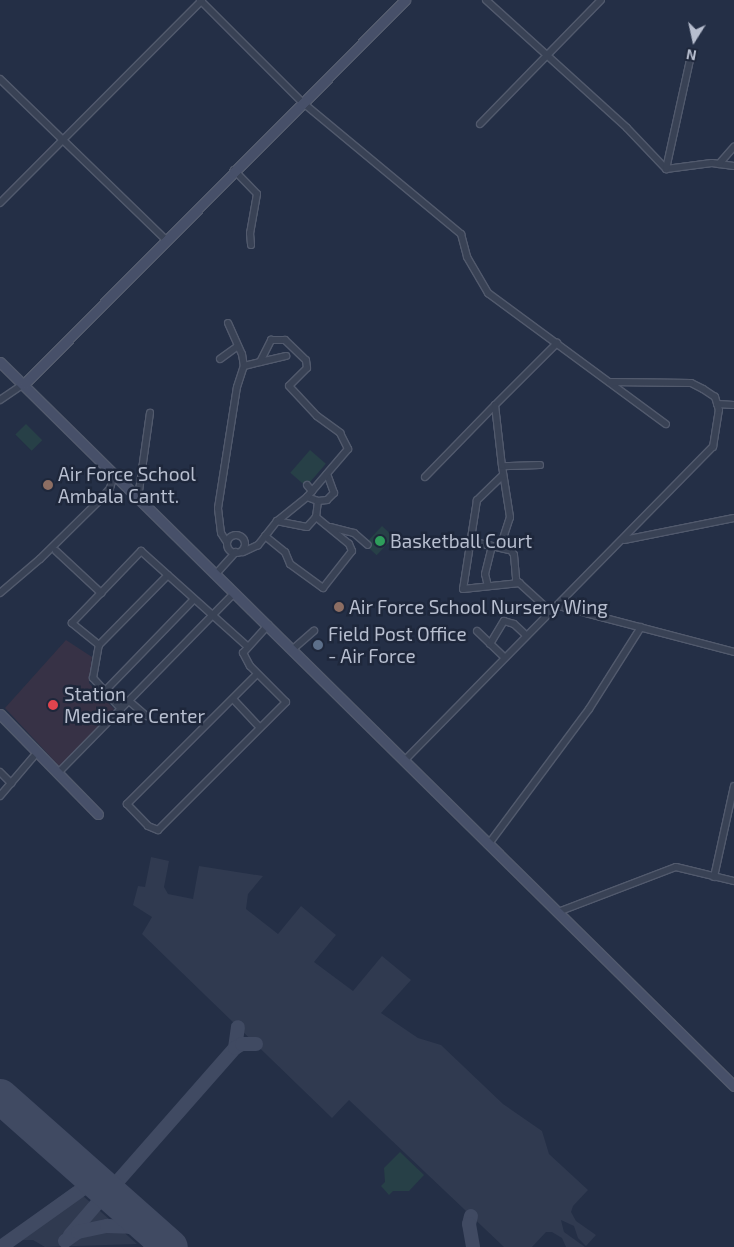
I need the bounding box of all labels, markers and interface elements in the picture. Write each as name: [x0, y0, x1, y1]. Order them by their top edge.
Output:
north arrow: [669, 15, 719, 65]
text: N: [685, 46, 698, 65]
place label: Air Force School Ambala Cantt.: [58, 463, 196, 507]
marker: Air Force School Ambala Cantt.: [42, 479, 54, 491]
place label: Basketball Court: [390, 530, 533, 552]
marker: Basketball Court: [374, 535, 386, 547]
place label: Air Force School Nursery Wing: [349, 596, 609, 618]
marker: Air Force School Nursery Wing: [333, 601, 345, 613]
place label: Field Post Office - Air Force: [328, 623, 467, 667]
marker: Field Post Office - Air Force: [312, 639, 324, 651]
place label: Station Medicare Center: [64, 683, 205, 727]
marker: Station Medicare Center: [46, 698, 60, 712]

